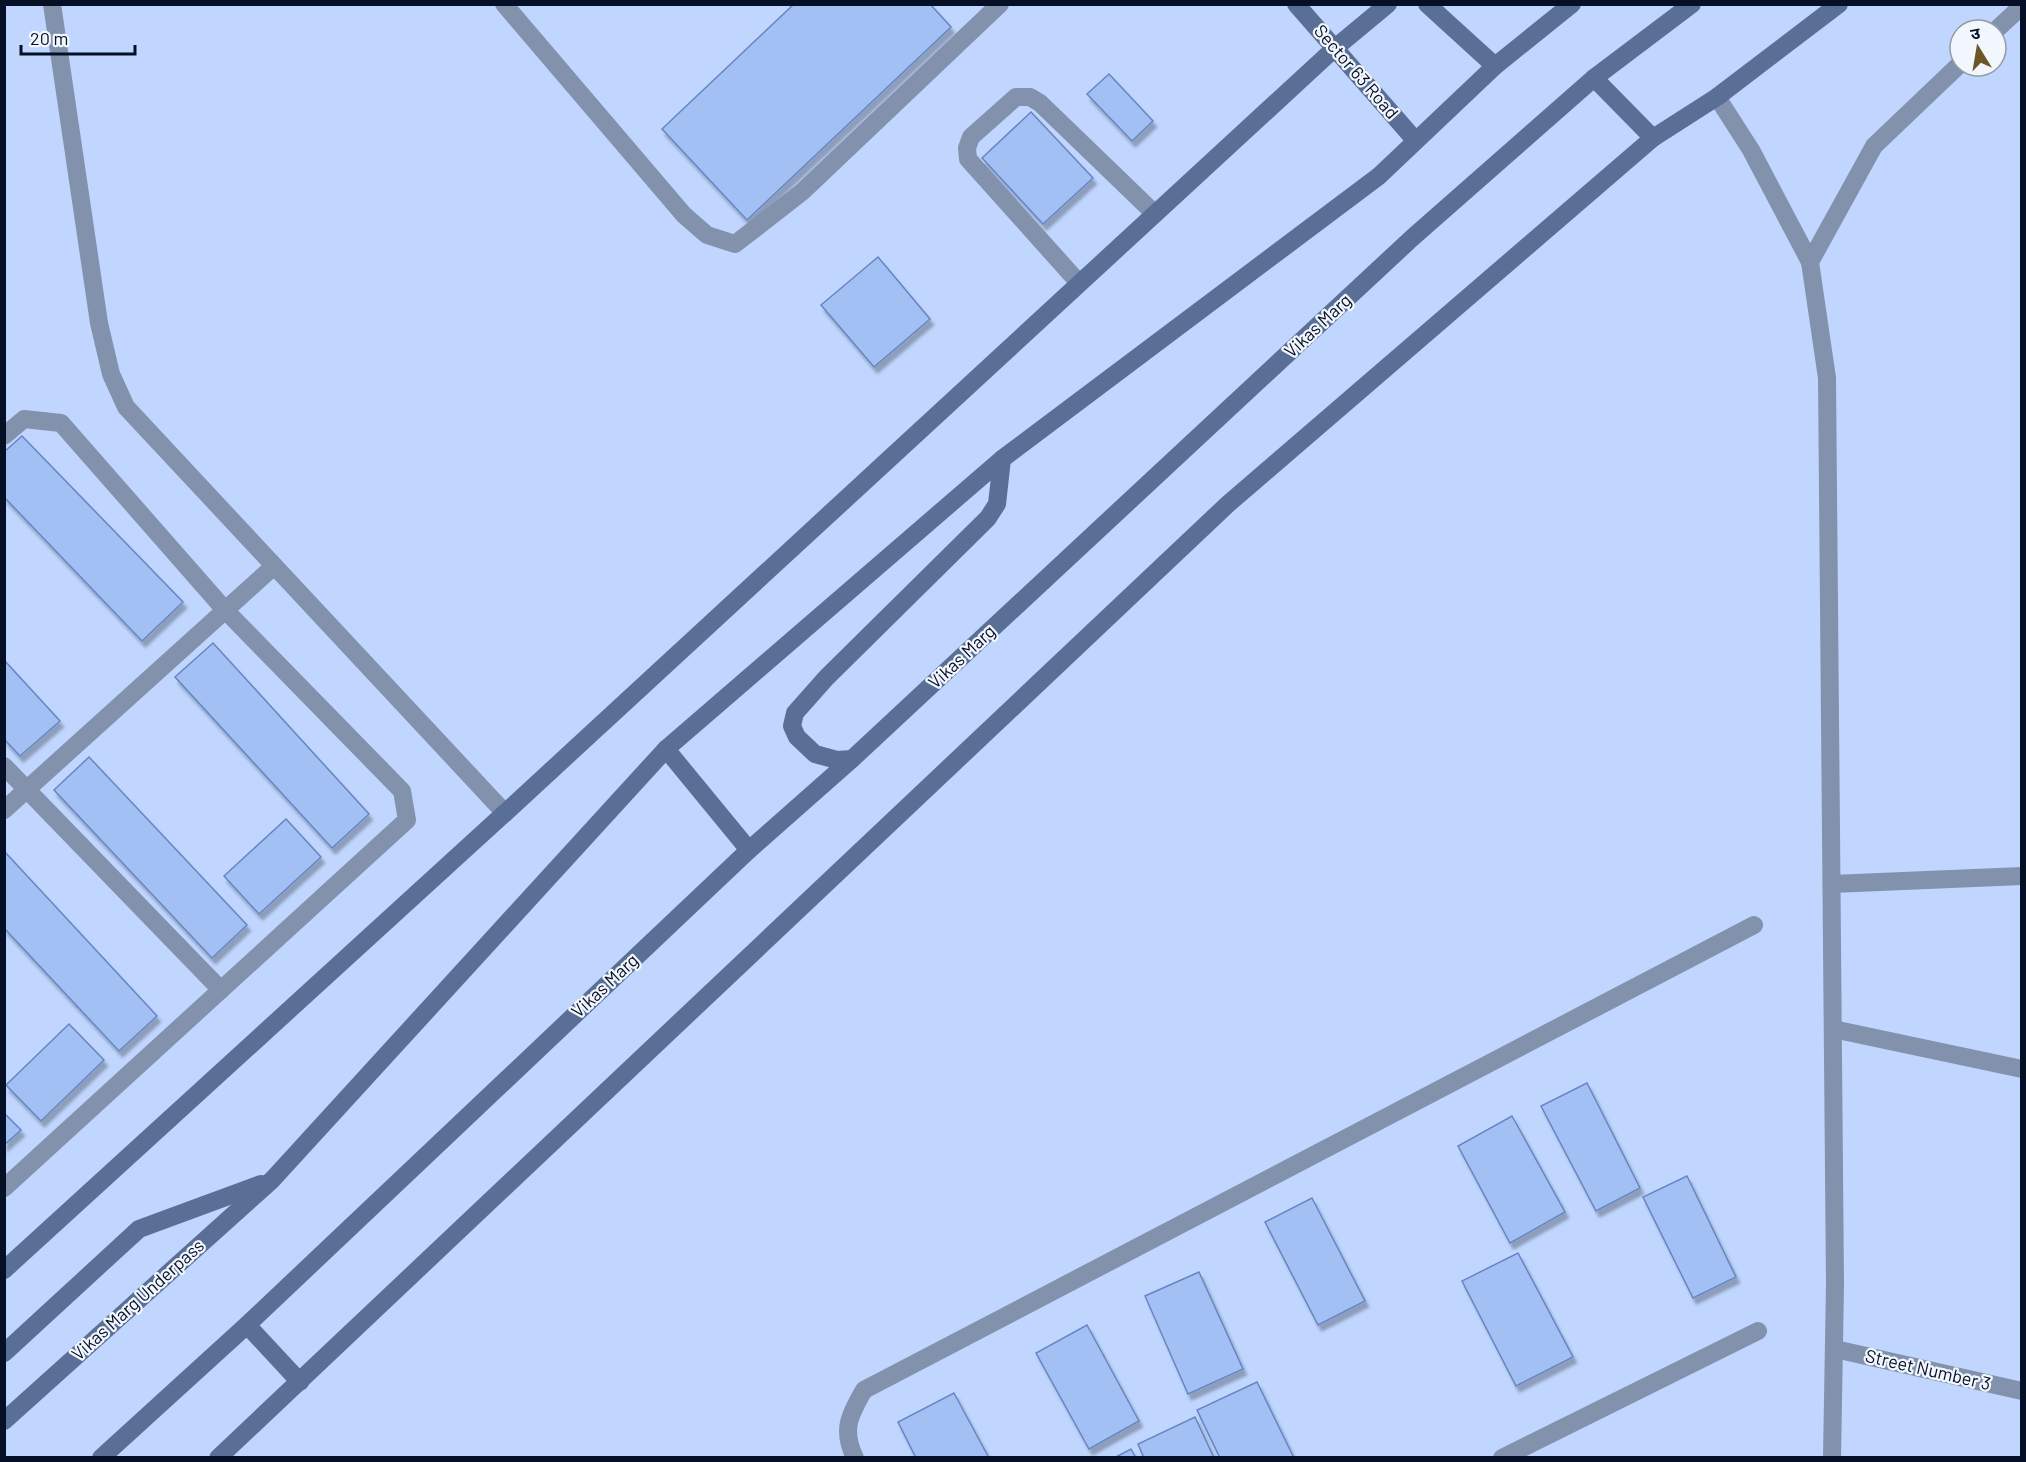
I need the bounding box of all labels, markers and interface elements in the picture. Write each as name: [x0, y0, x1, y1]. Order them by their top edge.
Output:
scale bar: [21, 18, 135, 56]
north arrow: [1948, 18, 2008, 78]
street label: Sector 63 Road: [1310, 20, 1404, 123]
text: उ: [1969, 22, 1982, 43]
text: 20 m: [30, 27, 68, 49]
street label: Vikas Marg: [1279, 289, 1355, 362]
street label: Vikas Marg: [923, 620, 999, 693]
street label: Vikas Marg: [566, 949, 642, 1022]
street label: Vikas Marg Underpass: [67, 1234, 208, 1364]
street label: Street Number 3: [1863, 1344, 1993, 1394]

